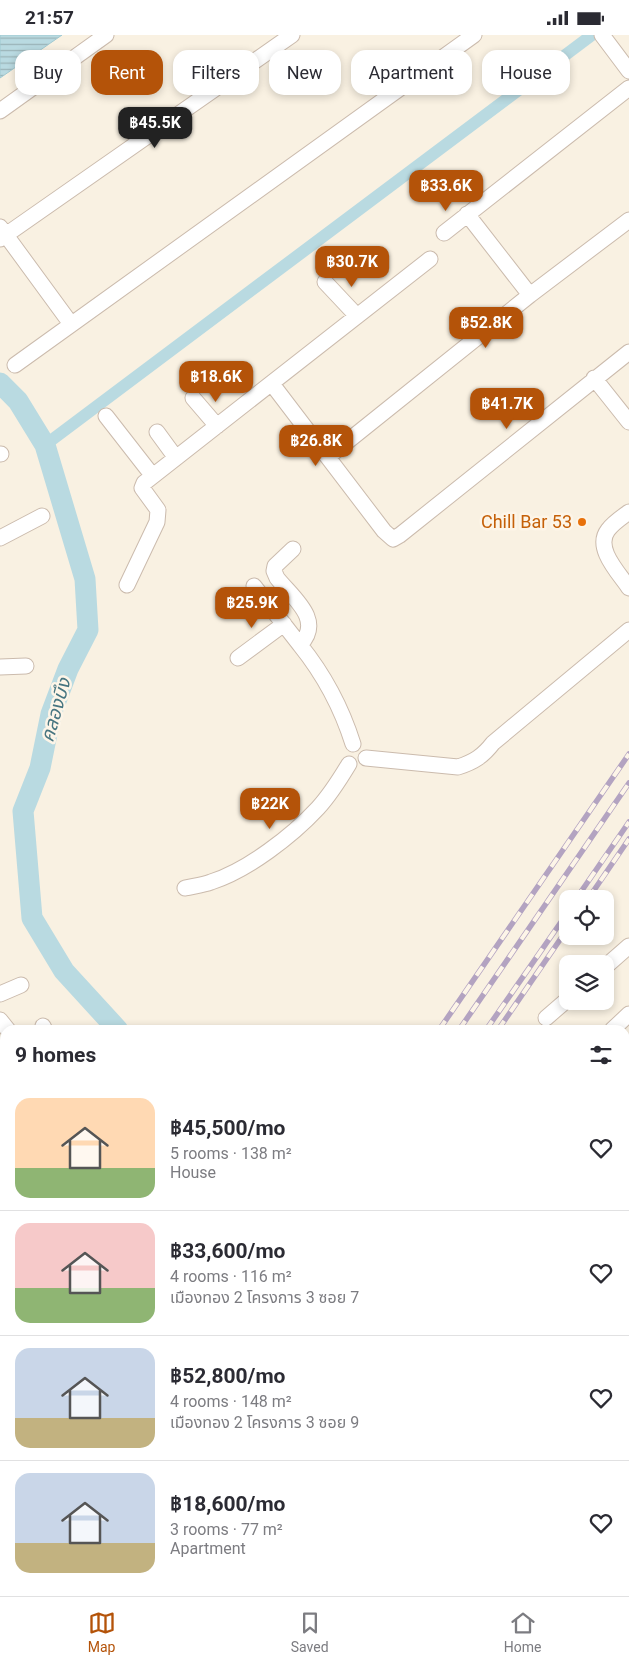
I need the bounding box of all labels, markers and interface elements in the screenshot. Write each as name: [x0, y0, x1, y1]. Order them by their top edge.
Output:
text: 21:57: [25, 6, 74, 29]
chip: Buy: [15, 50, 81, 95]
chip: Rent: [91, 50, 163, 95]
chip: Filters: [173, 50, 259, 95]
chip: New: [269, 50, 341, 95]
chip: Apartment: [351, 50, 472, 95]
chip: House: [482, 50, 570, 95]
pin: ฿45.5K: [114, 107, 196, 149]
text: ฿45.5K: [129, 113, 181, 132]
pin: ฿33.6K: [405, 169, 487, 212]
text: ฿33.6K: [420, 176, 472, 195]
pin: ฿30.7K: [311, 245, 393, 288]
text: ฿30.7K: [326, 252, 378, 271]
pin: ฿52.8K: [445, 307, 527, 349]
text: ฿52.8K: [460, 313, 512, 332]
pin: ฿18.6K: [175, 361, 257, 403]
text: ฿18.6K: [190, 367, 242, 386]
pin: ฿41.7K: [466, 387, 548, 430]
text: ฿41.7K: [481, 394, 533, 413]
pin: ฿26.8K: [275, 425, 357, 467]
text: ฿26.8K: [290, 431, 342, 450]
place label: Chill Bar 53: [481, 511, 572, 532]
marker: Chill Bar 53: [576, 516, 588, 528]
pin: ฿25.9K: [211, 587, 293, 629]
text: ฿25.9K: [226, 593, 278, 612]
water label: คลองบึง: [35, 675, 76, 745]
pin: ฿22K: [240, 787, 300, 830]
text: ฿22K: [251, 794, 289, 813]
map controls: [559, 890, 614, 1010]
button: locate: [559, 890, 614, 945]
button: layers: [559, 955, 614, 1010]
icon: filters: [587, 1041, 615, 1069]
text: 9 homes: [15, 1043, 96, 1067]
text: ฿45,500/mo: [170, 1116, 285, 1140]
icon: home: [55, 1118, 115, 1178]
icon: heart: [587, 1134, 615, 1162]
text: 5 rooms · 138 m²: [170, 1144, 292, 1163]
text: House: [170, 1163, 216, 1182]
text: ฿33,600/mo: [170, 1239, 285, 1263]
icon: home: [55, 1243, 115, 1303]
icon: heart: [587, 1259, 615, 1287]
text: 4 rooms · 116 m²: [170, 1267, 292, 1286]
text: เมืองทอง 2 โครงการ 3 ซอย 7: [170, 1288, 359, 1307]
text: ฿52,800/mo: [170, 1364, 285, 1388]
icon: home: [55, 1368, 115, 1428]
icon: heart: [587, 1384, 615, 1412]
text: 4 rooms · 148 m²: [170, 1392, 292, 1411]
text: เมืองทอง 2 โครงการ 3 ซอย 9: [170, 1413, 359, 1432]
text: ฿18,600/mo: [170, 1492, 285, 1516]
icon: home: [55, 1493, 115, 1553]
icon: heart: [587, 1509, 615, 1537]
text: 3 rooms · 77 m²: [170, 1520, 283, 1539]
text: Apartment: [170, 1539, 246, 1558]
tab: Map: [88, 1609, 116, 1655]
tab: Saved: [291, 1609, 329, 1655]
tab: Home: [504, 1609, 541, 1655]

